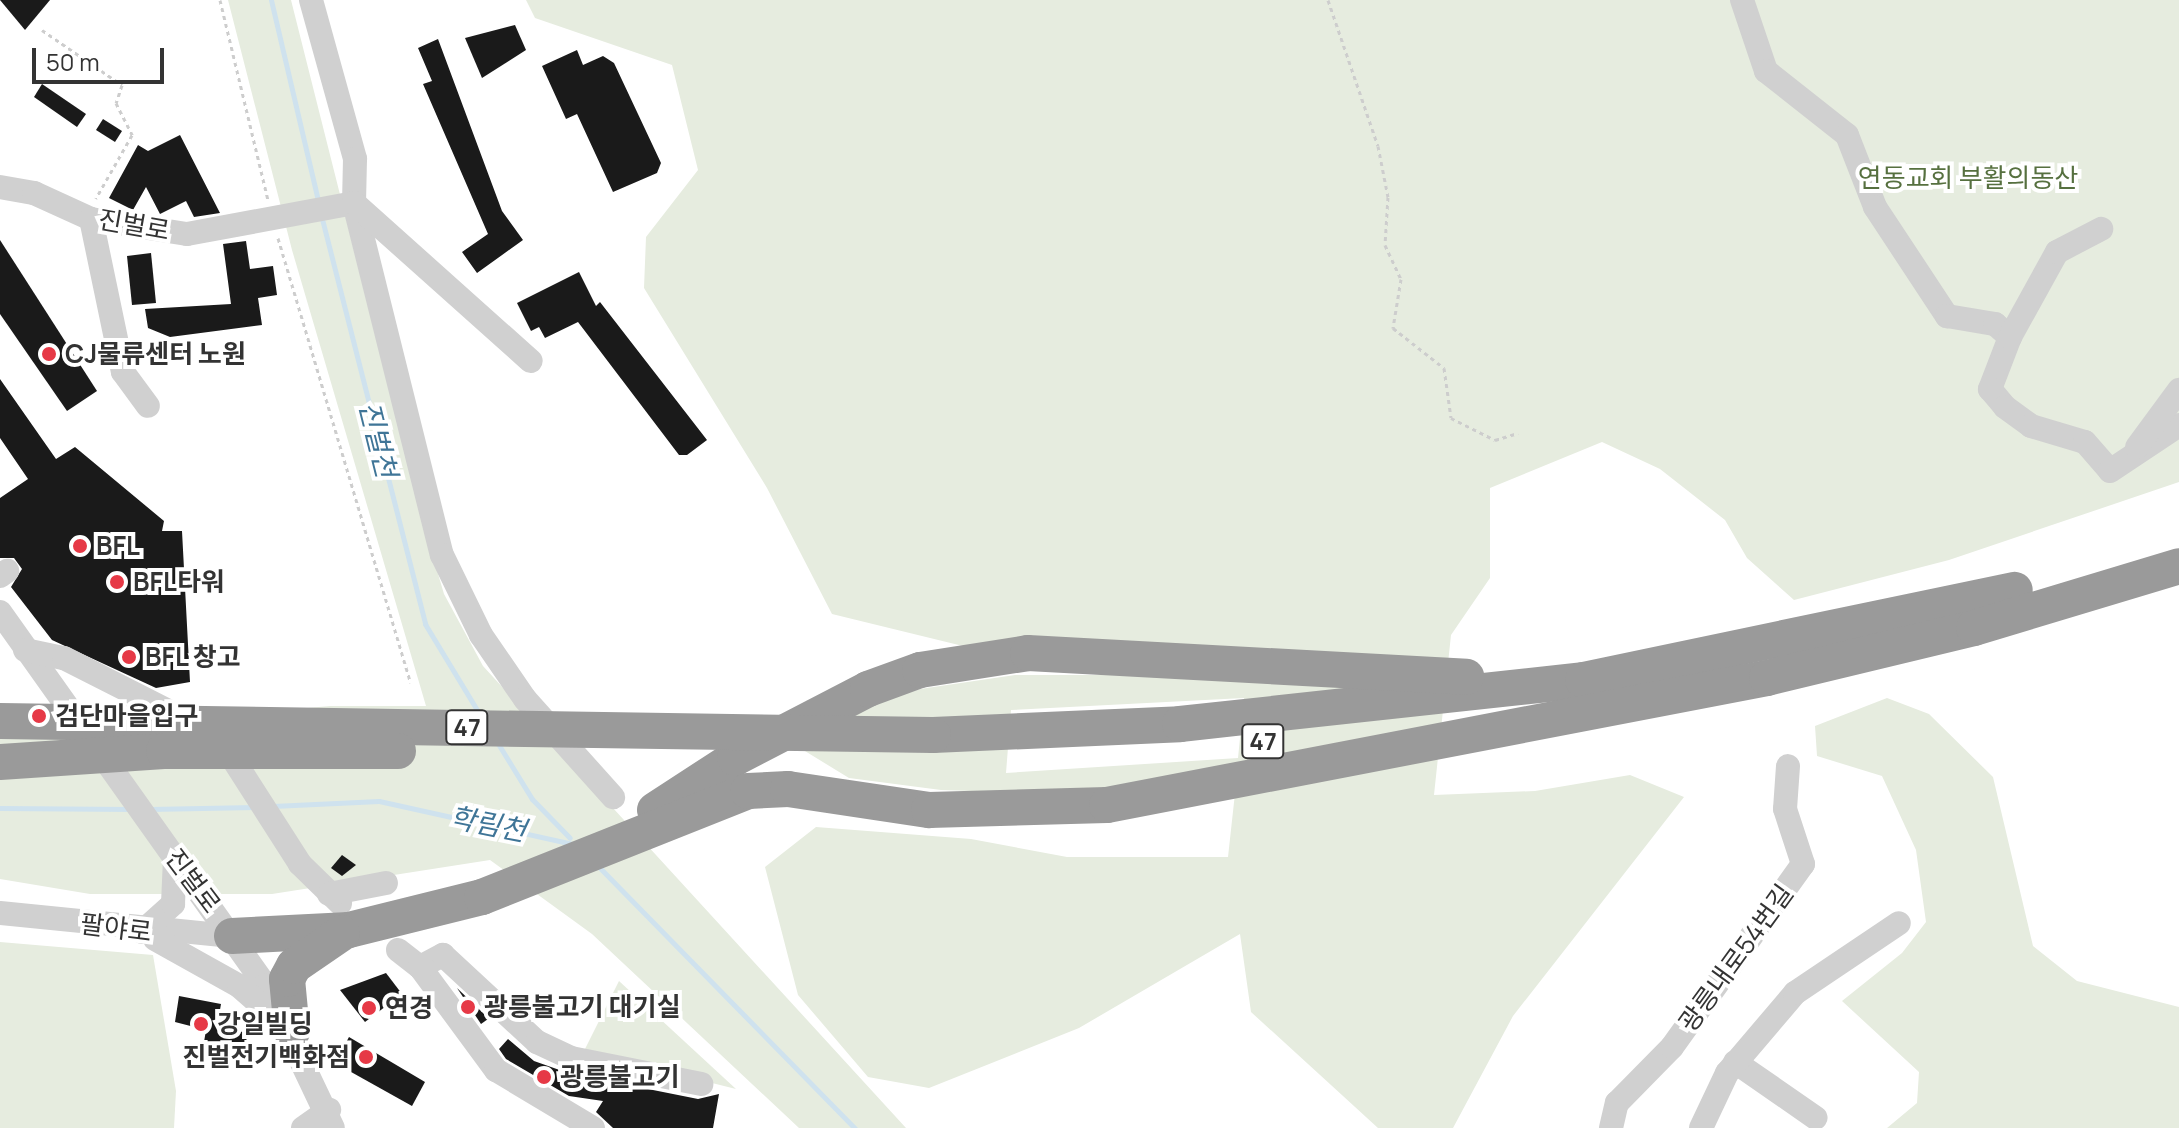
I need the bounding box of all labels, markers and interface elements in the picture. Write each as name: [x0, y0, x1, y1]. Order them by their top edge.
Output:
scale bar: [36, 32, 168, 82]
text: 50 m: [46, 45, 100, 78]
park label: 연동교회 부활의동산: [1858, 162, 2078, 194]
street label: 진벌로: [96, 203, 172, 247]
place label: CJ물류센터 노원: [65, 338, 246, 370]
marker: CJ물류센터 노원: [40, 345, 58, 363]
water label: 진벌천: [353, 397, 405, 481]
place label: BFL: [96, 530, 140, 562]
marker: BFL: [71, 537, 89, 555]
place label: BFL타워: [133, 566, 225, 598]
marker: BFL타워: [108, 573, 126, 591]
place label: BFL 창고: [145, 641, 242, 673]
marker: BFL 창고: [120, 648, 138, 666]
place label: 검단마을입구: [55, 700, 199, 732]
marker: 검단마을입구: [30, 707, 48, 725]
road number: 47: [445, 707, 489, 747]
road number: 47: [1241, 721, 1285, 761]
water label: 학림천: [447, 799, 529, 847]
street label: 진벌로: [159, 843, 227, 919]
street label: 광릉내로54번길: [1672, 879, 1800, 1037]
street label: 팔야로: [78, 908, 154, 948]
place label: 광릉불고기 대기실: [484, 991, 681, 1023]
place label: 연경: [385, 992, 433, 1024]
marker: 광릉불고기 대기실: [459, 998, 477, 1016]
marker: 연경: [360, 999, 378, 1017]
place label: 강일빌딩: [217, 1008, 313, 1040]
marker: 강일빌딩: [192, 1015, 210, 1033]
place label: 진벌전기백화점: [183, 1041, 350, 1073]
marker: 진벌전기백화점: [357, 1048, 375, 1066]
place label: 광릉불고기: [560, 1061, 680, 1093]
marker: 광릉불고기: [535, 1068, 553, 1086]

